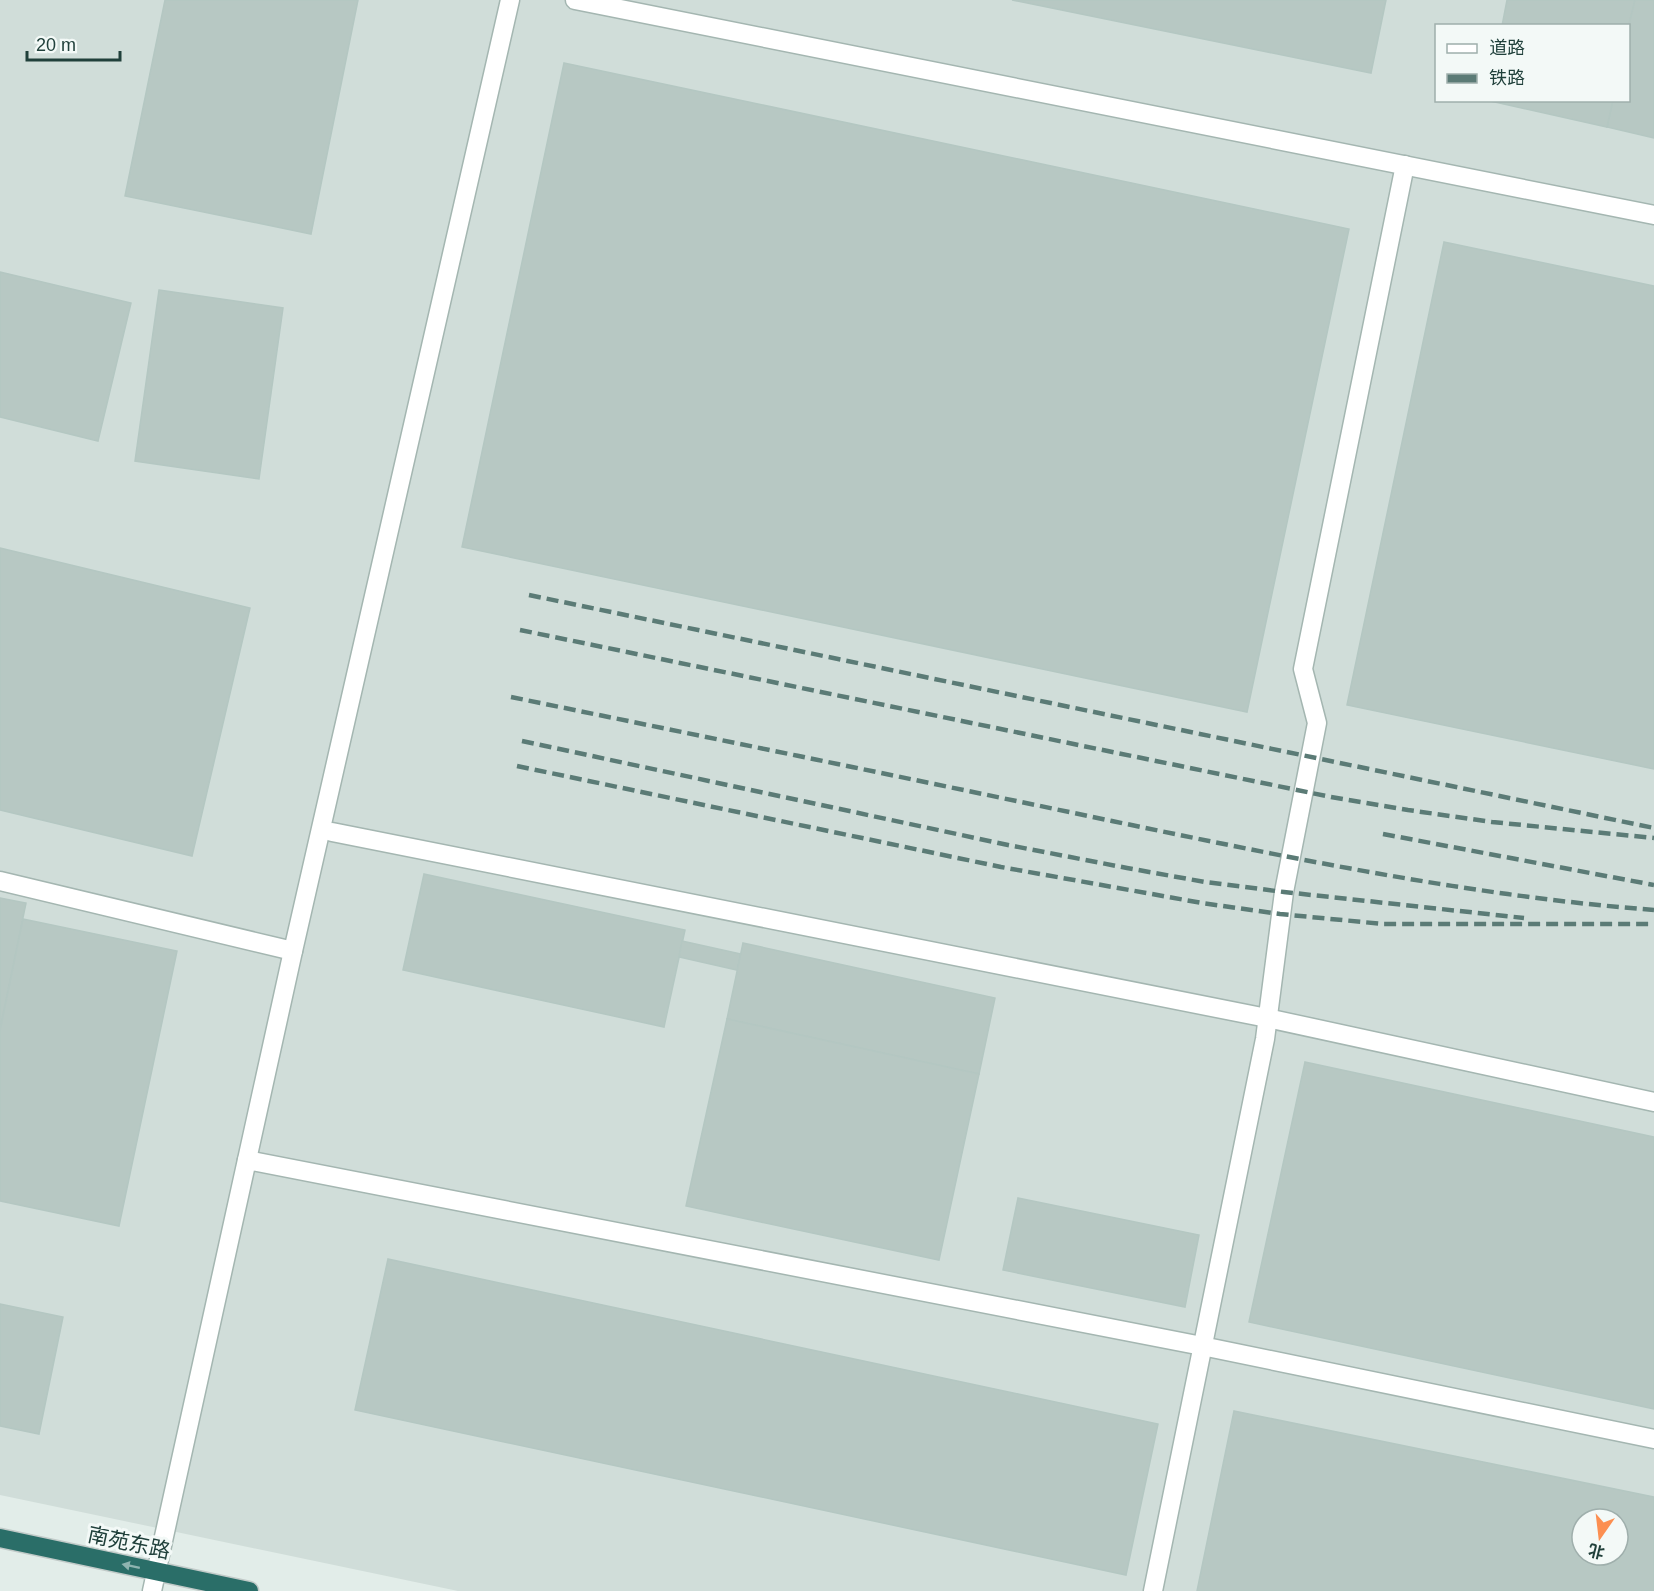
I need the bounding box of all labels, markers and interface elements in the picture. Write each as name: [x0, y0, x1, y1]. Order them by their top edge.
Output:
scale bar: [27, 24, 120, 62]
legend: [1435, 24, 1630, 102]
text: 20 m: [36, 35, 76, 55]
text: 道路: [1489, 38, 1525, 58]
text: 铁路: [1489, 68, 1525, 88]
north arrow: [1570, 1507, 1630, 1567]
street label: 南苑东路: [86, 1523, 173, 1562]
text: 北: [1587, 1541, 1606, 1561]
one-way arrow: [121, 1561, 140, 1570]

